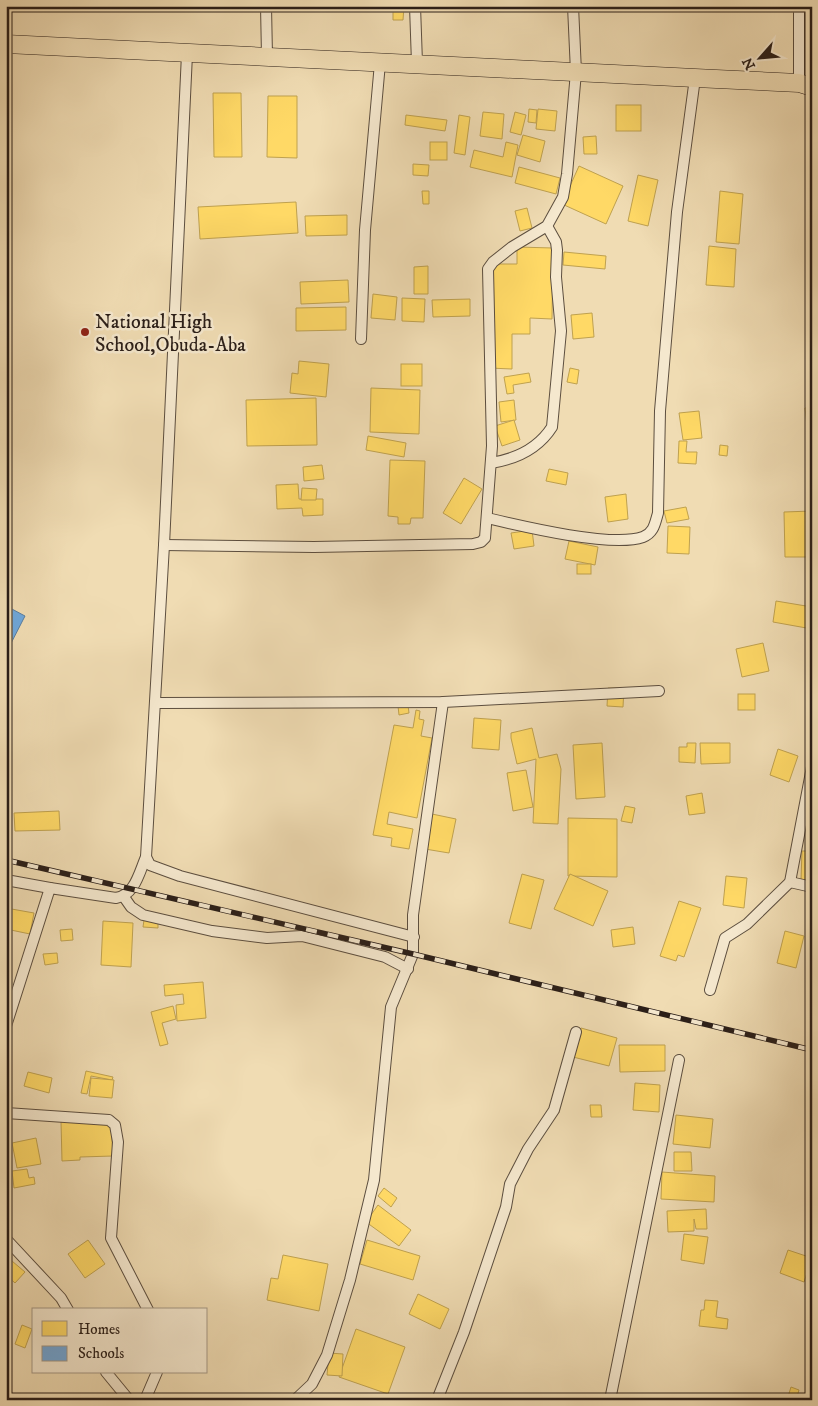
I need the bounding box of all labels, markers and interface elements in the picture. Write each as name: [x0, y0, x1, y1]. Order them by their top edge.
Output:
north arrow: [736, 32, 786, 82]
text: N: [738, 54, 760, 73]
place label: National High School,Obuda-Aba: [95, 310, 246, 358]
marker: National High School,Obuda-Aba: [79, 326, 91, 338]
legend: [32, 1308, 208, 1374]
text: Homes: [78, 1320, 120, 1339]
text: Schools: [78, 1344, 124, 1363]

